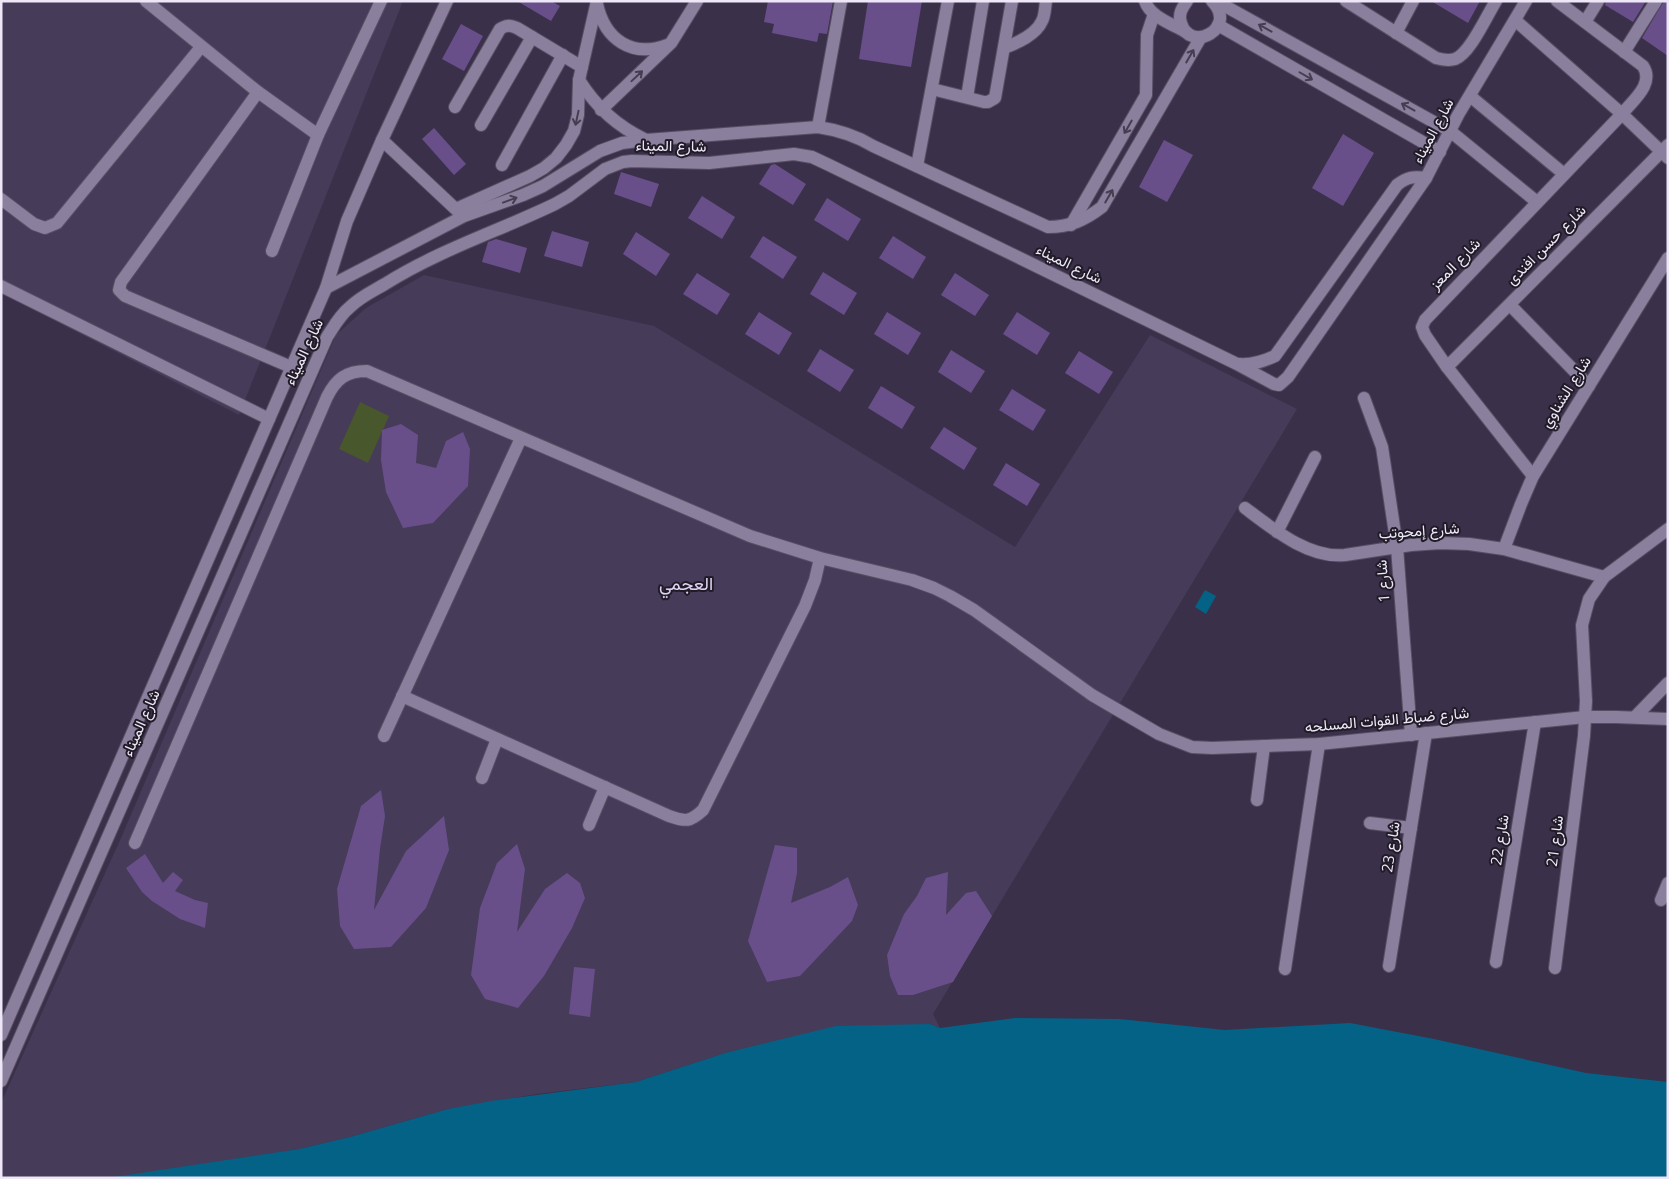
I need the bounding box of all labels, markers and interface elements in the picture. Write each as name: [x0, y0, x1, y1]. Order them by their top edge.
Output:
one-way arrow: [1259, 23, 1273, 33]
one-way arrow: [1186, 49, 1196, 64]
one-way arrow: [630, 70, 643, 82]
one-way arrow: [1299, 71, 1313, 81]
street label: شارع الميناء: [1407, 94, 1459, 167]
one-way arrow: [1400, 102, 1415, 112]
one-way arrow: [571, 109, 581, 125]
one-way arrow: [1122, 119, 1132, 133]
street label: شارع الميناء: [635, 134, 707, 158]
one-way arrow: [1104, 190, 1114, 204]
one-way arrow: [502, 195, 517, 204]
street label: شارع حسن افندى: [1501, 200, 1591, 290]
street label: شارع المعز: [1424, 233, 1486, 296]
street label: شارع الميناء: [1032, 239, 1106, 290]
street label: شارع الميناء: [279, 315, 329, 389]
street label: شارع الشناوي: [1535, 352, 1599, 433]
street label: شارع إمحوتب: [1378, 517, 1460, 545]
street label: شارع 1: [1371, 559, 1395, 603]
district label: العجمي: [659, 571, 713, 599]
street label: شارع الميناء: [117, 686, 166, 760]
street label: شارع ضباط القوات المسلحه: [1304, 702, 1470, 738]
street label: شارع 22: [1485, 813, 1515, 867]
street label: شارع 21: [1541, 814, 1569, 868]
street label: شارع 23: [1376, 820, 1406, 874]

